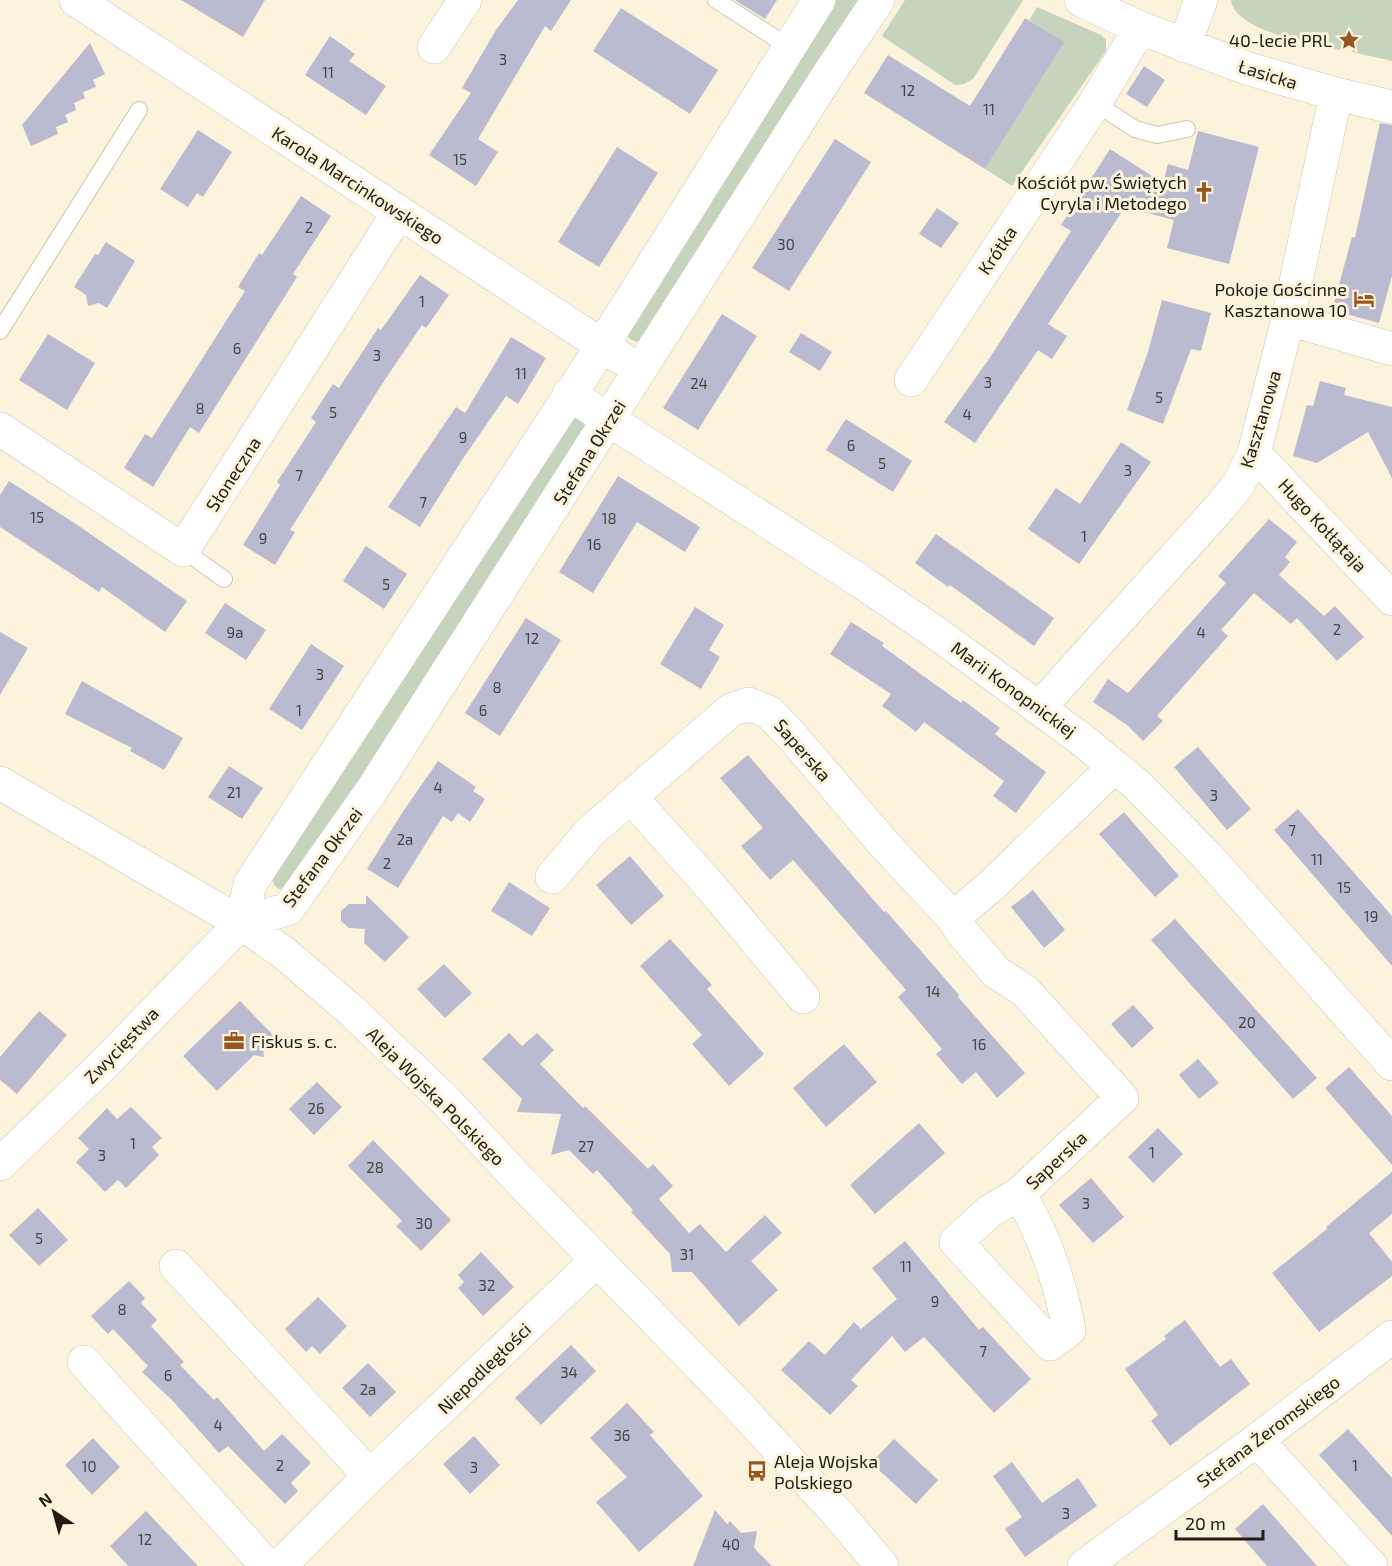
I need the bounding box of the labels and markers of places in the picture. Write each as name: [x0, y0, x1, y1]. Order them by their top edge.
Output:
place icon: 40-lecie PRL: [1337, 28, 1361, 52]
place label: 40-lecie PRL: [1229, 29, 1332, 51]
place label: Kościół pw. Świętych Cyryla i Metodego: [1017, 171, 1187, 214]
church icon: Kościół pw. Świętych Cyryla i Metodego: [1192, 180, 1216, 204]
place label: Pokoje Gościnne Kasztanowa 10: [1214, 278, 1347, 321]
hotel icon: Pokoje Gościnne Kasztanowa 10: [1352, 287, 1376, 311]
office icon: Fiskus s. c.: [222, 1029, 246, 1053]
place label: Fiskus s. c.: [251, 1030, 337, 1052]
place label: Aleja Wojska Polskiego: [774, 1450, 878, 1493]
bus stop icon: Aleja Wojska Polskiego: [745, 1459, 769, 1483]

